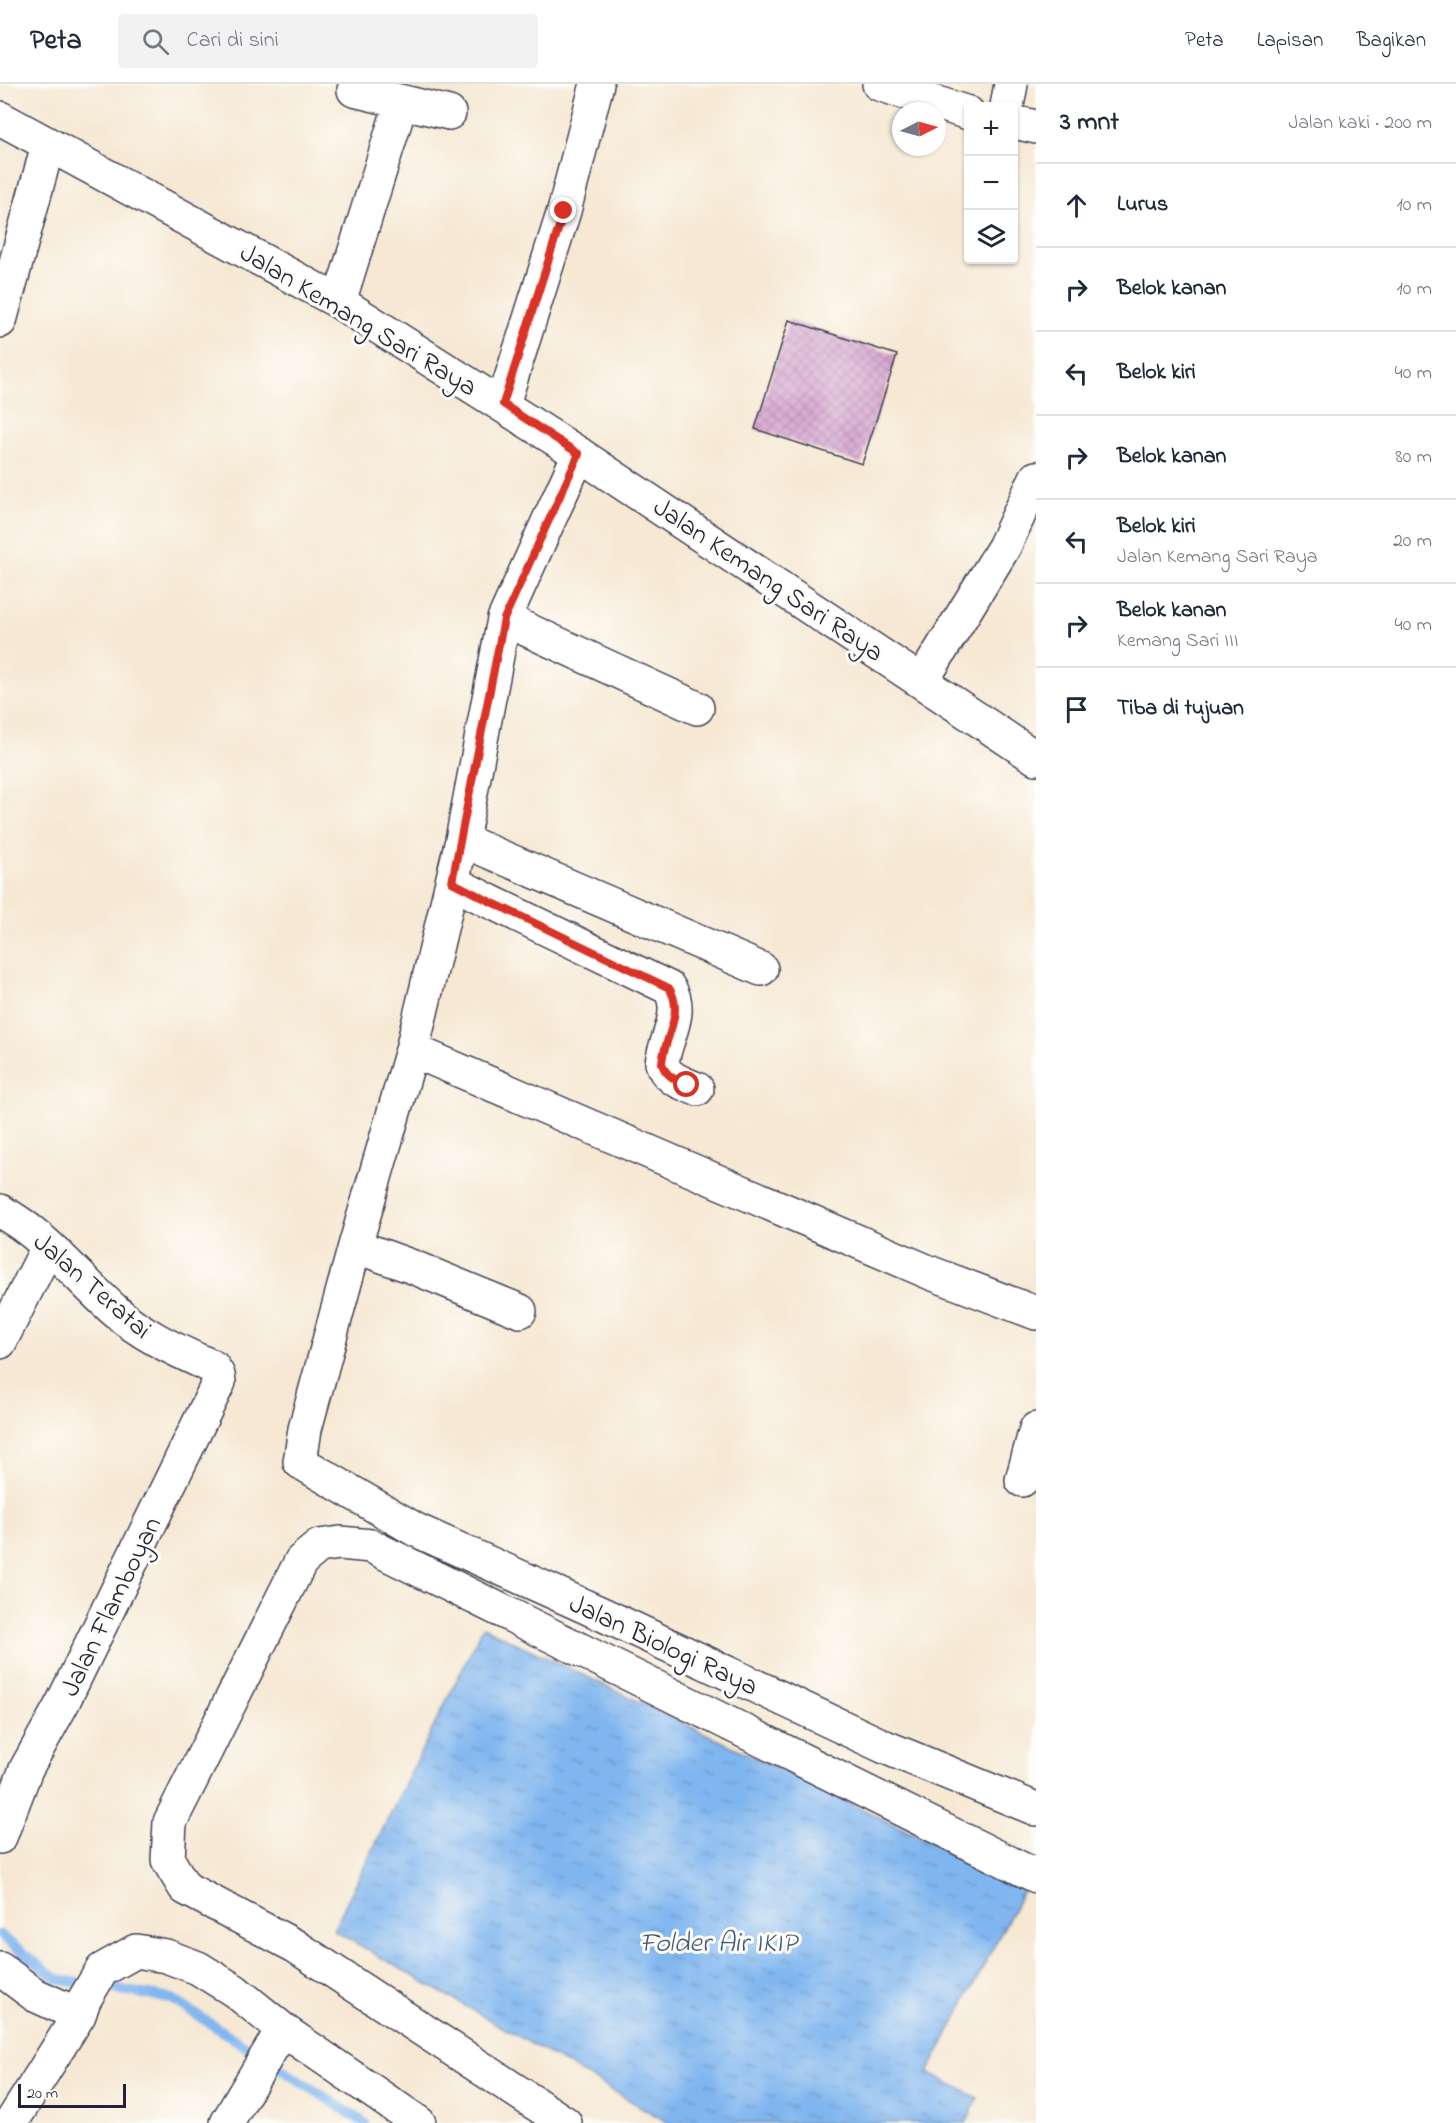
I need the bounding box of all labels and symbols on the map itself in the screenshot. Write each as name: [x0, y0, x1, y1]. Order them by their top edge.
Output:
north arrow: [892, 102, 946, 156]
route end: [550, 197, 576, 223]
street label: Jalan Kemang Sari Raya: [232, 235, 484, 408]
street label: Jalan Kemang Sari Raya: [644, 489, 891, 673]
route start: [673, 1071, 699, 1097]
street label: Jalan Teratai: [23, 1224, 159, 1349]
street label: Jalan Flamboyan: [52, 1511, 173, 1704]
street label: Jalan Biologi Raya: [562, 1585, 764, 1707]
water label: Folder Air IKIP: [639, 1924, 800, 1965]
scale bar: [18, 2081, 126, 2108]

